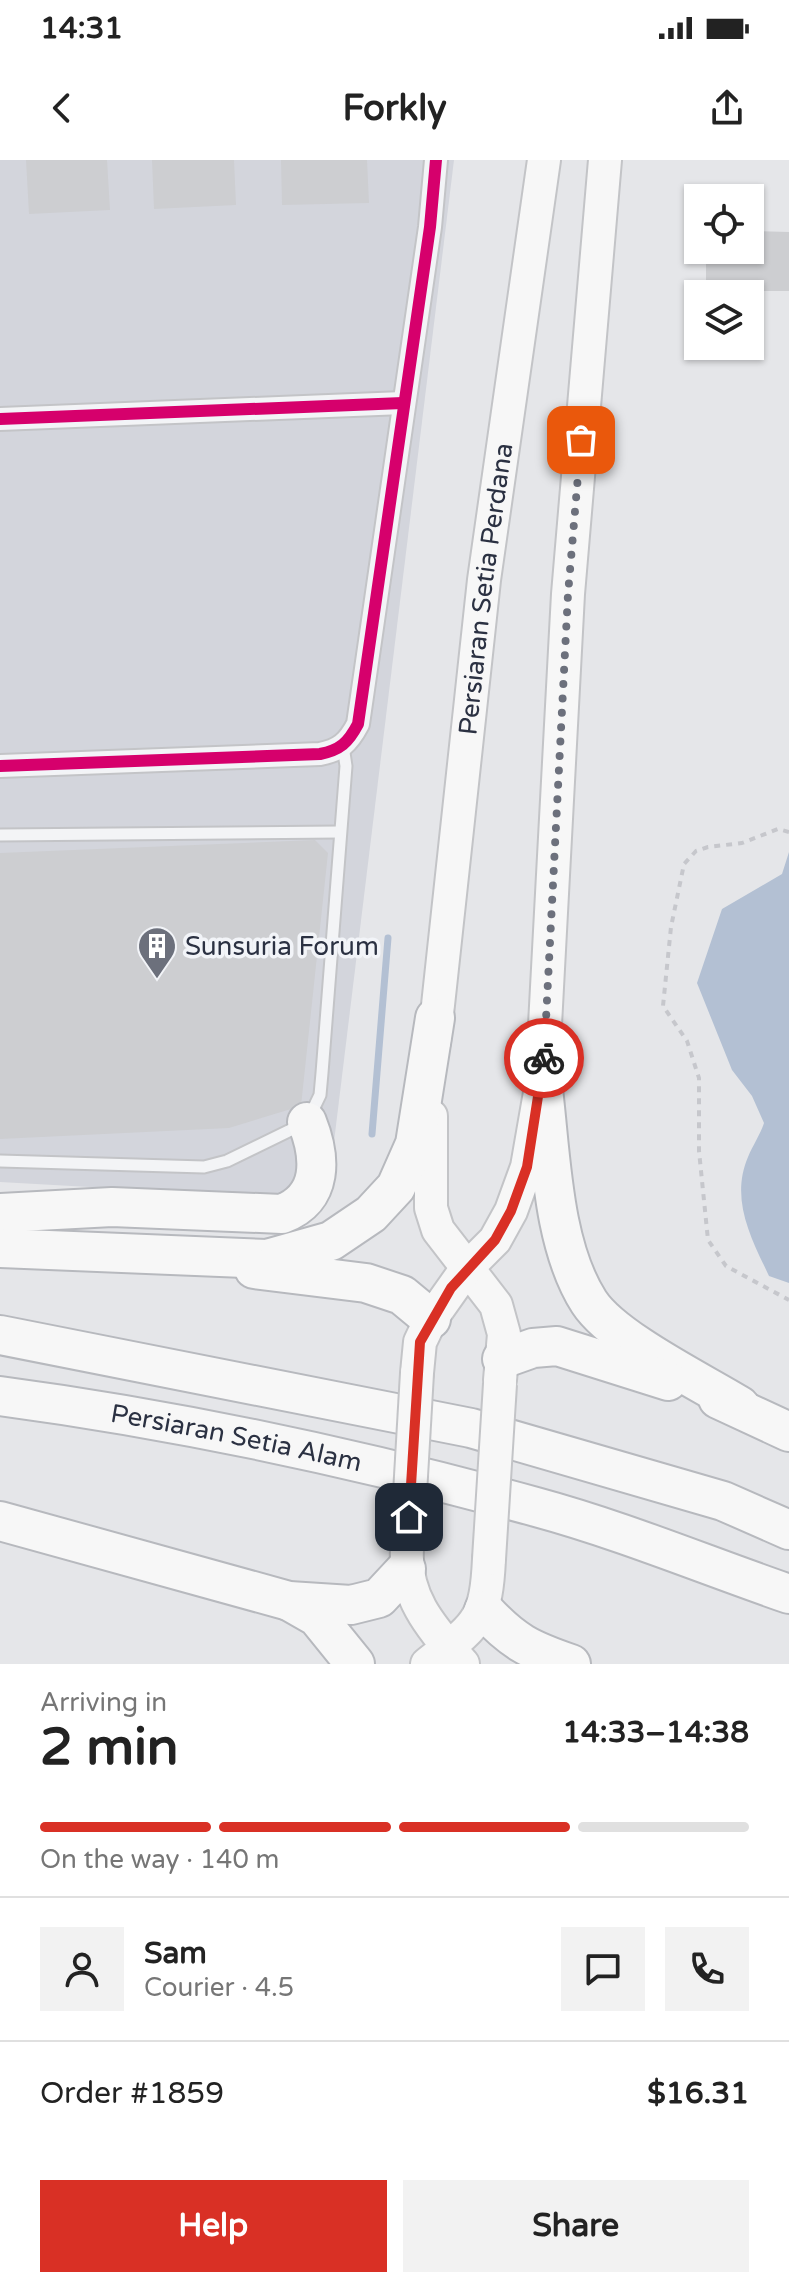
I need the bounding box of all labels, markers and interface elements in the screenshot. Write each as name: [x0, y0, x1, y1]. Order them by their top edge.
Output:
text: 14:31: [40, 10, 123, 47]
icon: back: [40, 86, 84, 130]
icon: share: [705, 86, 749, 130]
text: Forkly: [342, 87, 447, 130]
map controls: [684, 184, 764, 360]
button: locate: [684, 184, 764, 264]
button: layers: [684, 280, 764, 360]
pin: [547, 406, 615, 474]
icon: bag: [559, 418, 603, 462]
street label: Persiaran Setia Perdana: [452, 441, 519, 737]
building icon: Sunsuria Forum: [136, 925, 178, 980]
place label: Sunsuria Forum: [185, 931, 379, 962]
courier: [504, 1018, 584, 1098]
icon: bike: [522, 1036, 566, 1080]
street label: Persiaran Setia Alam: [108, 1398, 365, 1478]
pin: [375, 1483, 443, 1551]
icon: home: [387, 1495, 431, 1539]
text: Arriving in: [40, 1687, 167, 1718]
text: 14:33–14:38: [562, 1714, 749, 1751]
text: 2 min: [40, 1716, 179, 1779]
text: On the way · 140 m: [40, 1844, 279, 1875]
button: person: [40, 1927, 124, 2011]
button: chat: [561, 1927, 645, 2011]
button: phone: [665, 1927, 749, 2011]
text: Sam: [144, 1935, 207, 1972]
text: Courier · 4.5: [144, 1972, 294, 2003]
text: Order #1859: [40, 2075, 224, 2112]
text: $16.31: [647, 2075, 749, 2112]
button: Help: [40, 2180, 387, 2272]
button: Share: [403, 2180, 749, 2272]

